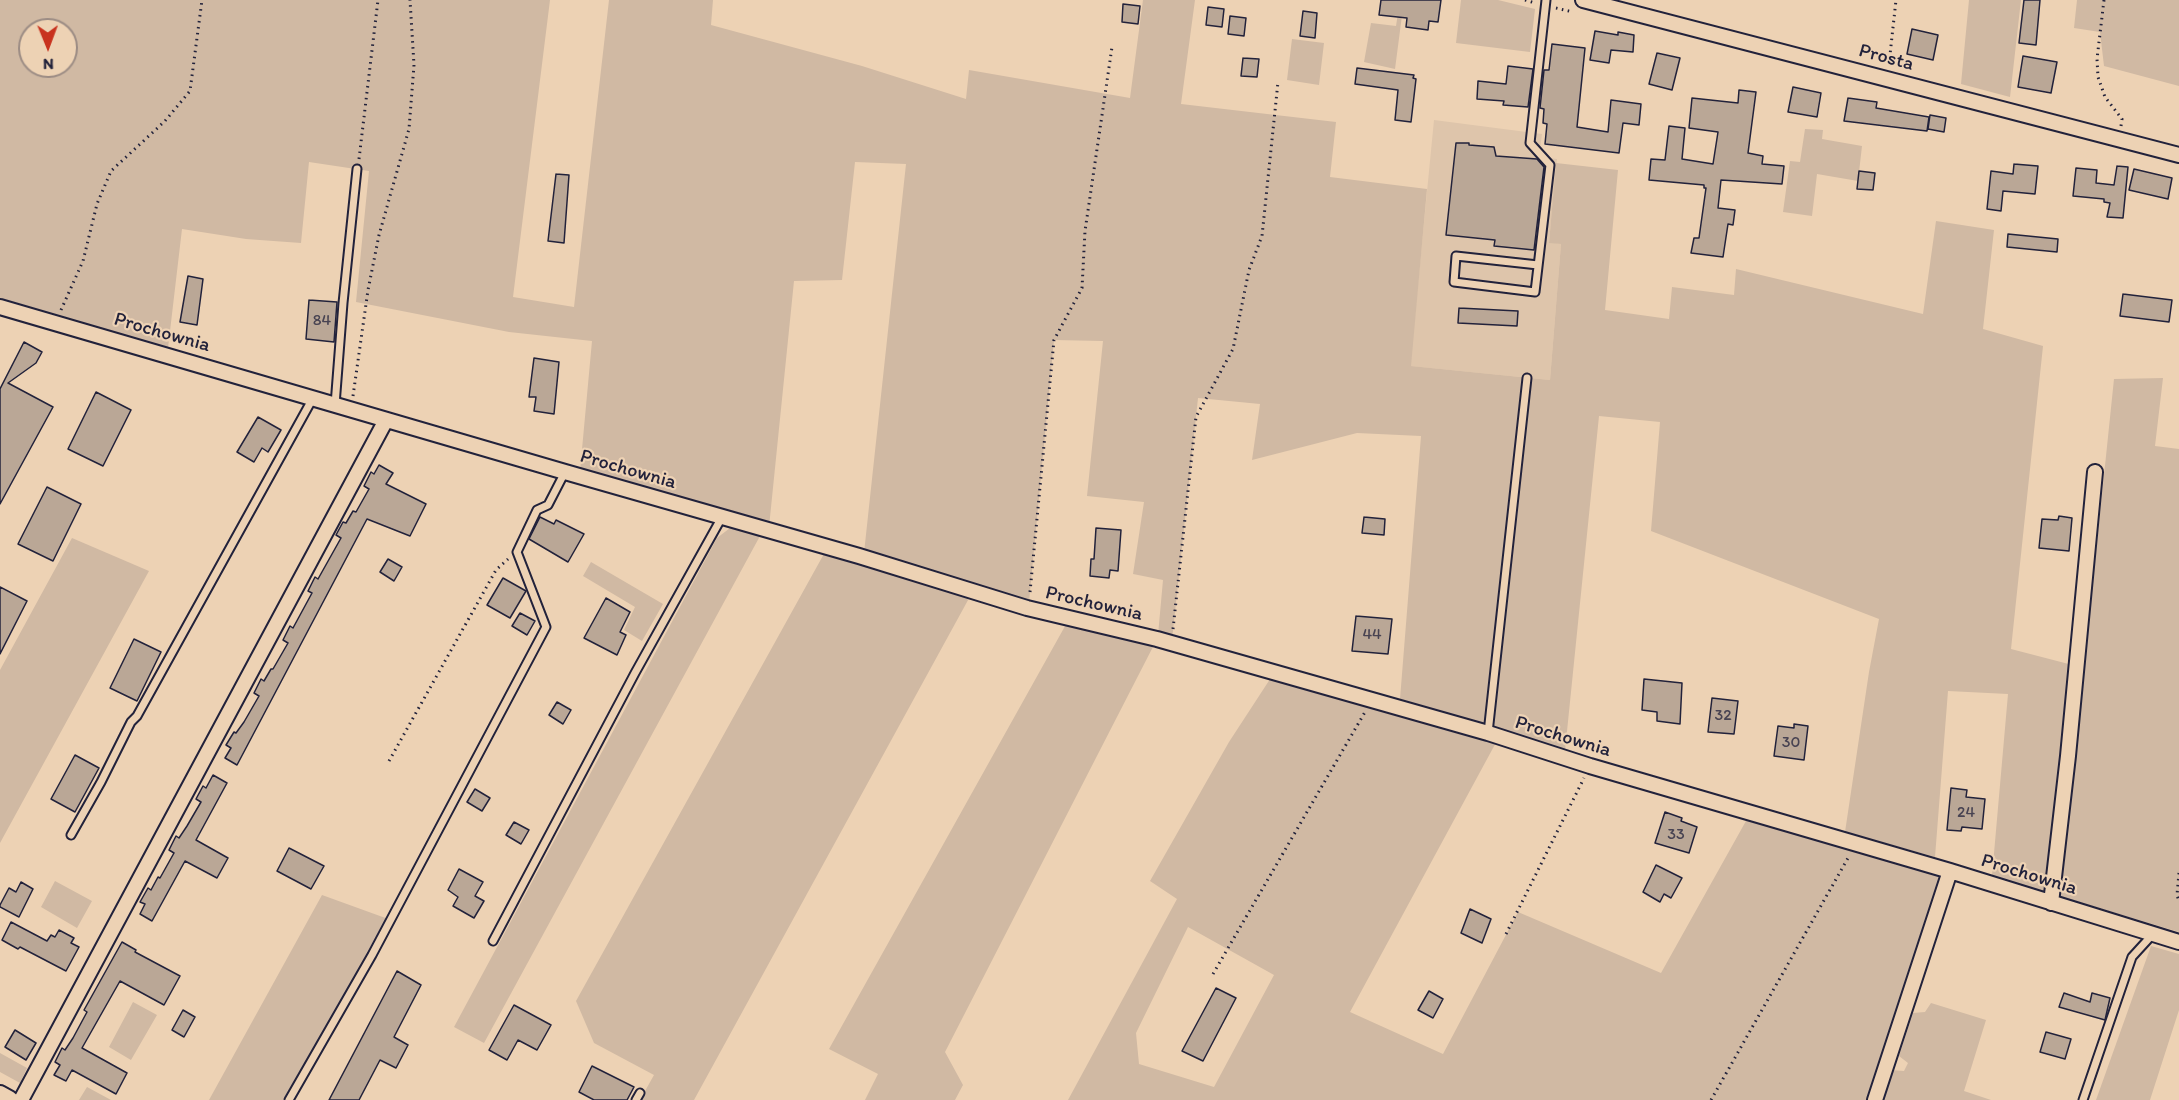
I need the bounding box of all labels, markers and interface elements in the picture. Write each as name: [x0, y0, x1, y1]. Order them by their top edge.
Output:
north arrow: [18, 18, 78, 78]
street label: Prosta: [1856, 39, 1916, 77]
text: N: [43, 55, 54, 74]
street label: Prochownia: [111, 308, 213, 358]
house number: 84: [313, 311, 331, 331]
street label: Prochownia: [577, 445, 679, 495]
street label: Prochownia: [1043, 581, 1145, 627]
house number: 44: [1362, 625, 1382, 645]
house number: 32: [1714, 706, 1732, 726]
street label: Prochownia: [1512, 711, 1614, 763]
house number: 30: [1782, 733, 1800, 753]
house number: 24: [1957, 803, 1975, 823]
house number: 33: [1667, 825, 1685, 845]
street label: Prochownia: [1978, 849, 2080, 901]

